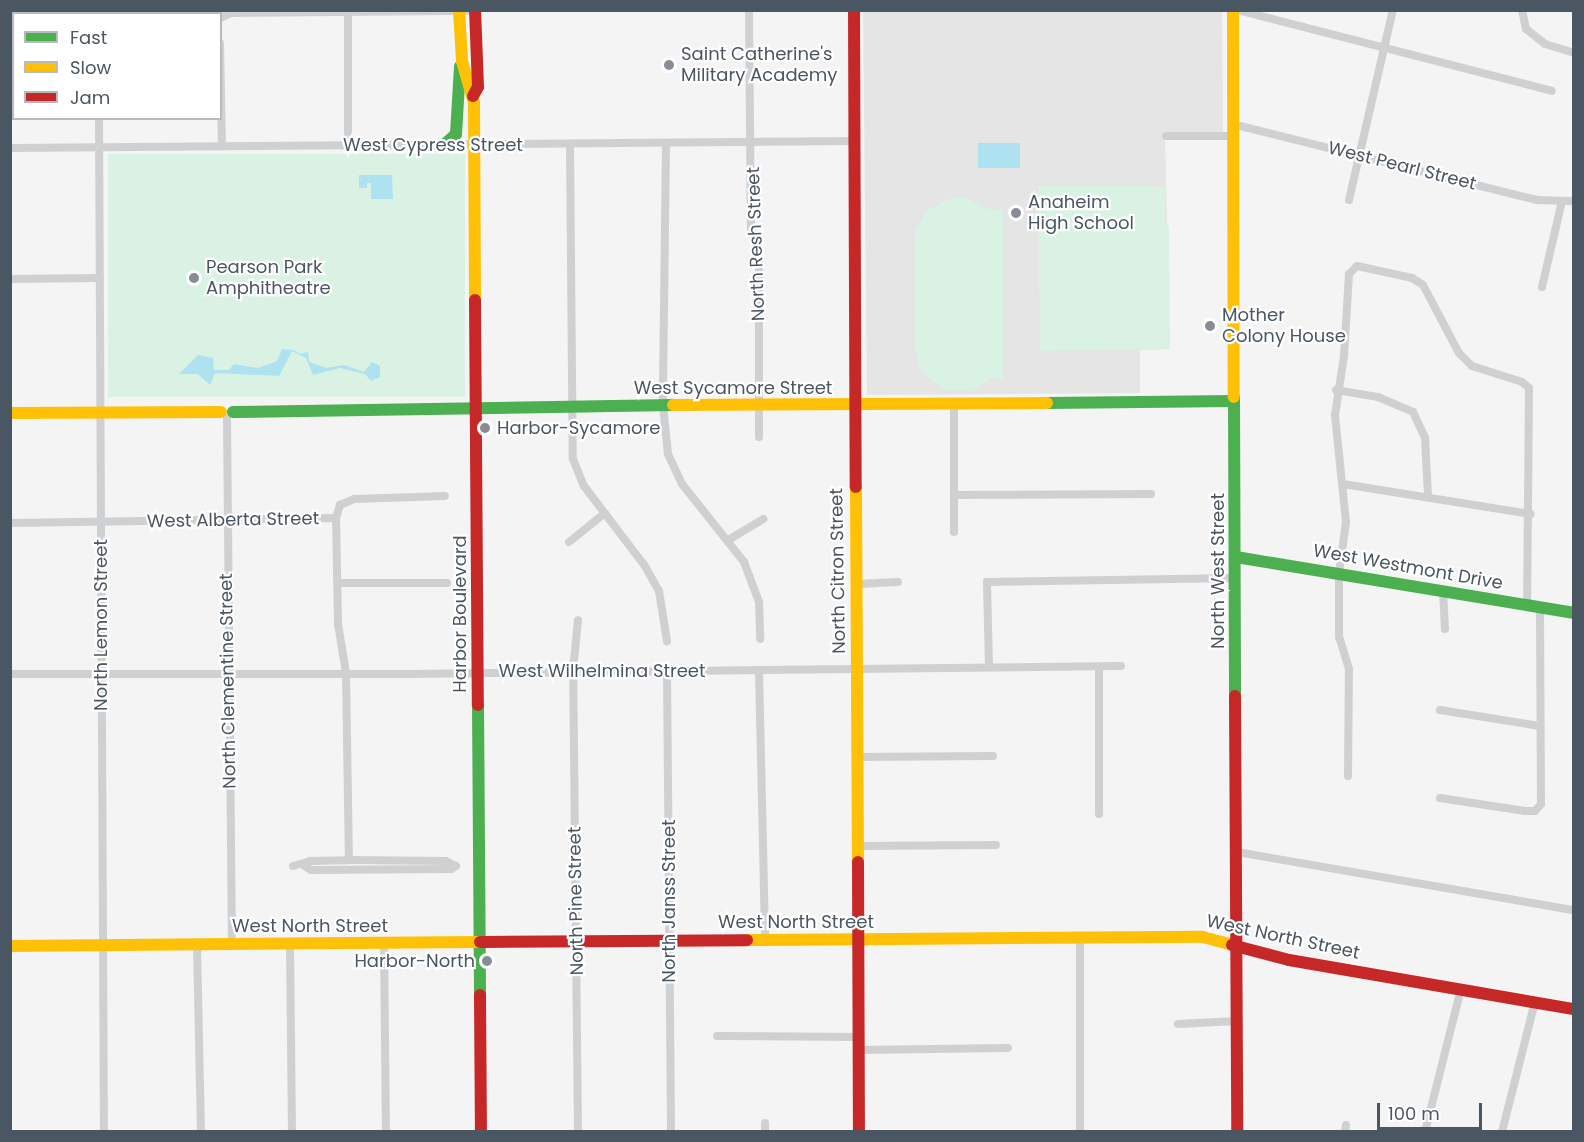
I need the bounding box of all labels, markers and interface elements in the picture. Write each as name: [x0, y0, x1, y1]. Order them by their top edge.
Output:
legend: [12, 12, 222, 120]
text: Fast: [70, 25, 107, 50]
place label: Saint Catherine's Military Academy: [681, 44, 837, 86]
text: Slow: [70, 55, 111, 80]
marker: Saint Catherine's Military Academy: [662, 58, 676, 72]
text: Jam: [70, 85, 110, 110]
street label: West Cypress Street: [343, 134, 523, 156]
street label: West Pearl Street: [1326, 137, 1478, 195]
street label: North Resh Street: [743, 167, 769, 321]
place label: Anaheim High School: [1028, 192, 1134, 234]
marker: Anaheim High School: [1009, 206, 1023, 220]
place label: Pearson Park Amphitheatre: [206, 257, 331, 300]
marker: Pearson Park Amphitheatre: [187, 271, 201, 285]
place label: Mother Colony House: [1222, 305, 1346, 348]
marker: Mother Colony House: [1203, 319, 1217, 333]
street label: West Sycamore Street: [634, 377, 832, 399]
place label: Harbor-Sycamore: [497, 417, 660, 439]
marker: Harbor-Sycamore: [478, 421, 492, 435]
street label: North Citron Street: [826, 488, 850, 654]
street label: North West Street: [1207, 493, 1229, 649]
street label: West Alberta Street: [147, 508, 319, 532]
street label: Harbor Boulevard: [449, 535, 471, 693]
street label: North Lemon Street: [90, 539, 112, 711]
street label: West Westmont Drive: [1311, 540, 1505, 594]
street label: North Clementine Street: [215, 573, 241, 789]
street label: West Wilhelmina Street: [498, 660, 706, 682]
street label: North Janss Street: [658, 819, 680, 983]
street label: North Pine Street: [564, 826, 588, 976]
street label: West North Street: [1204, 910, 1362, 964]
street label: West North Street: [718, 911, 874, 933]
street label: West North Street: [232, 915, 388, 937]
place label: Harbor-North: [354, 950, 475, 972]
marker: Harbor-North: [480, 954, 494, 968]
scale bar: [1380, 1091, 1485, 1129]
text: 100 m: [1388, 1101, 1440, 1126]

